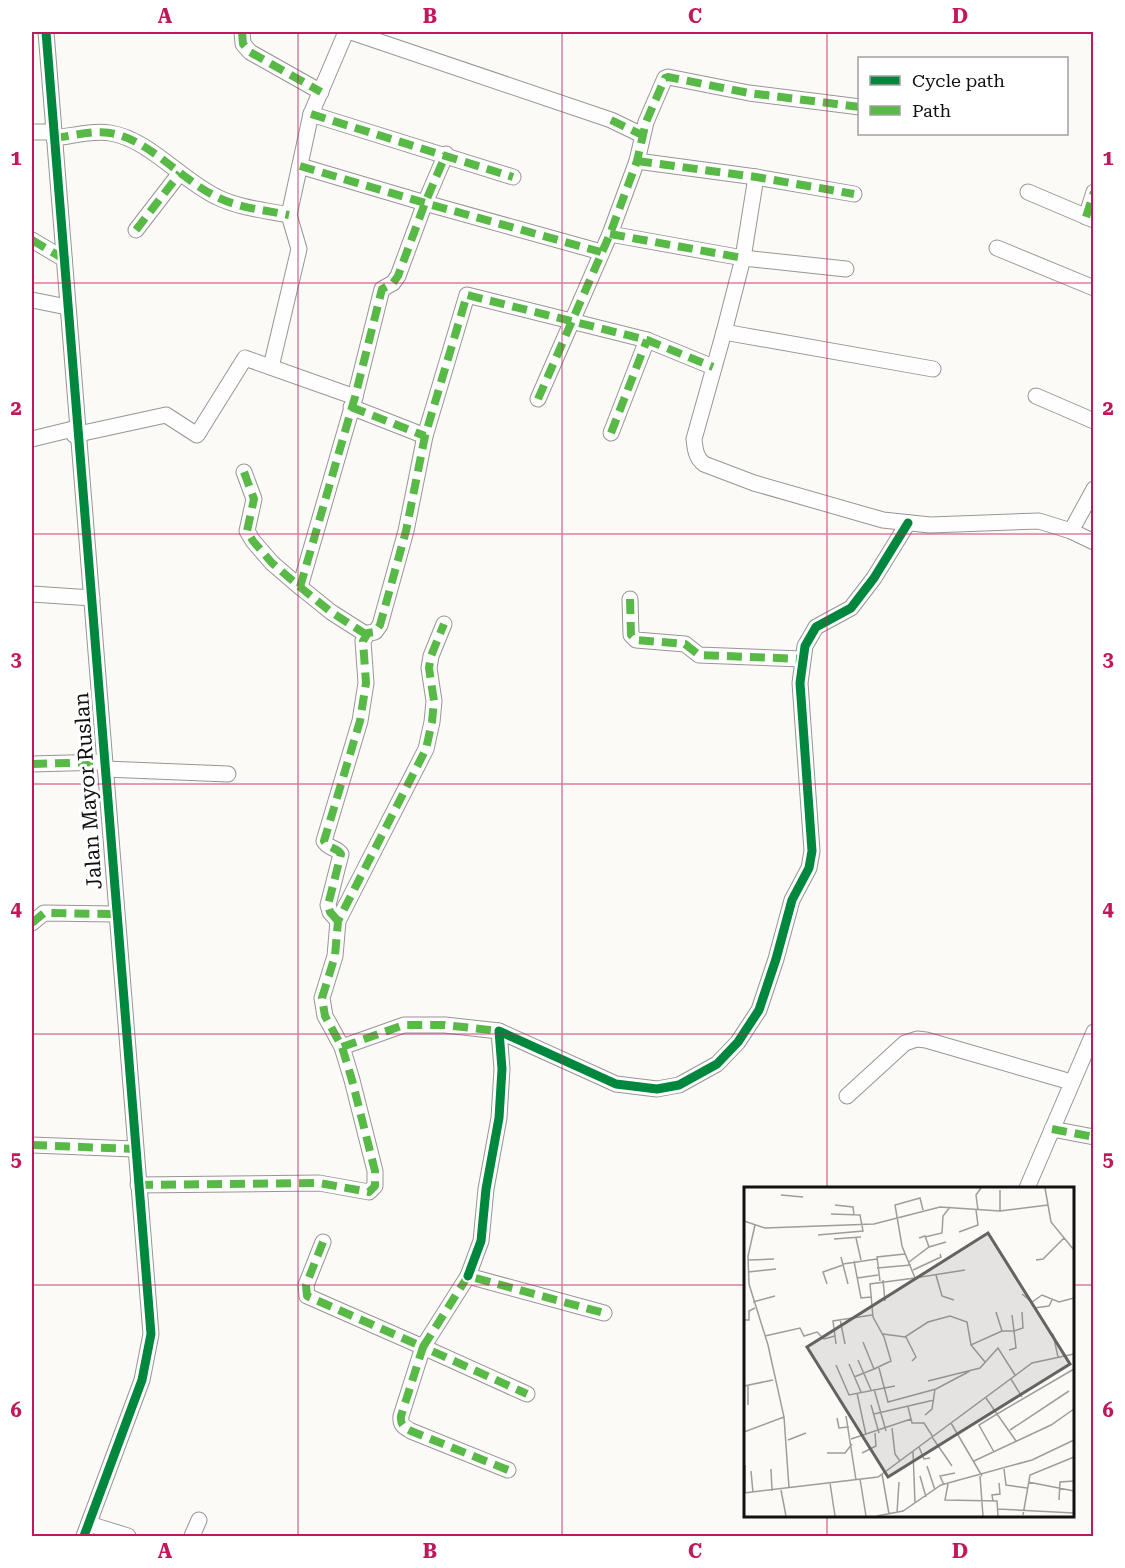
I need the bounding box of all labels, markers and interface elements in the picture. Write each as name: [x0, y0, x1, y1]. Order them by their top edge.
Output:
text: A: [158, 4, 173, 28]
text: B: [423, 4, 437, 28]
text: C: [688, 4, 702, 28]
text: D: [952, 4, 968, 28]
legend: [858, 57, 1068, 135]
text: Cycle path: [912, 70, 1005, 91]
text: Path: [912, 100, 951, 121]
text: 1: [10, 146, 22, 170]
text: 1: [1102, 146, 1114, 170]
text: 2: [10, 396, 22, 420]
text: 2: [1102, 396, 1114, 420]
text: 3: [10, 647, 22, 671]
text: 3: [1102, 647, 1114, 671]
street label: Jalan Mayor Ruslan: [69, 691, 107, 890]
text: 4: [10, 897, 22, 921]
text: 4: [1102, 897, 1114, 921]
text: 5: [10, 1147, 22, 1171]
text: 5: [1102, 1147, 1114, 1171]
inset map: [744, 1187, 1074, 1517]
text: 6: [10, 1398, 22, 1422]
text: 6: [1102, 1398, 1114, 1422]
text: A: [158, 1539, 173, 1563]
text: B: [423, 1539, 437, 1563]
text: C: [688, 1539, 702, 1563]
text: D: [952, 1539, 968, 1563]

